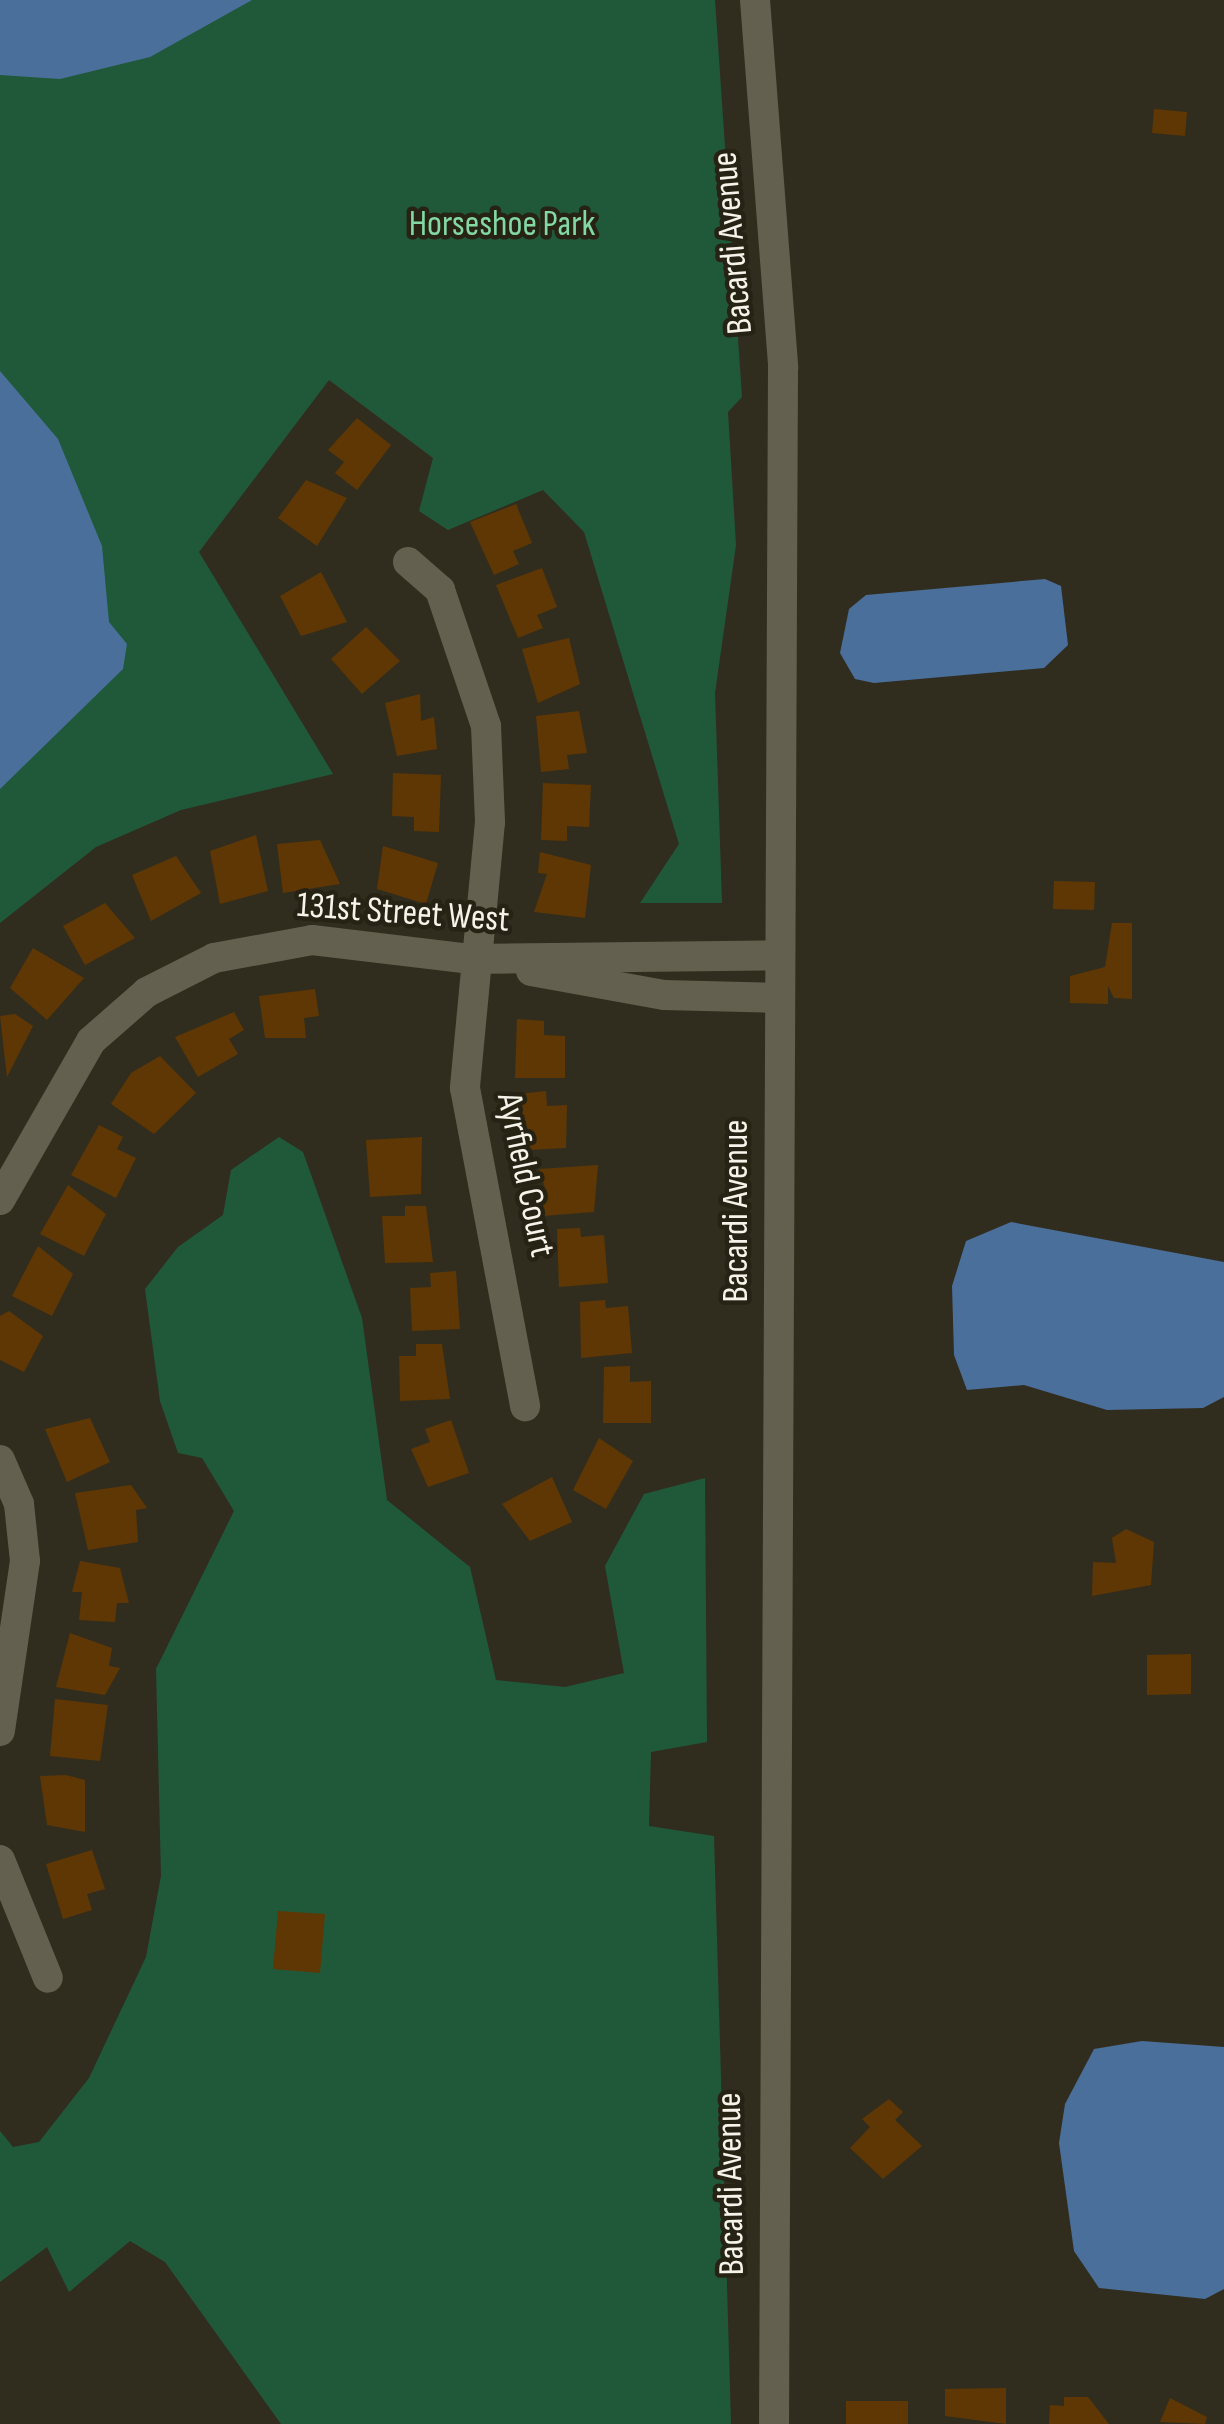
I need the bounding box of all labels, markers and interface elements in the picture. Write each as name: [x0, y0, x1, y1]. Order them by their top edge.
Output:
street label: Bacardi Avenue: [704, 150, 762, 336]
park label: Horseshoe Park: [409, 203, 595, 247]
street label: 131st Street West: [295, 884, 511, 942]
street label: Ayrfield Court: [487, 1089, 563, 1261]
street label: Bacardi Avenue: [715, 1120, 759, 1302]
street label: Bacardi Avenue: [708, 2092, 754, 2276]

